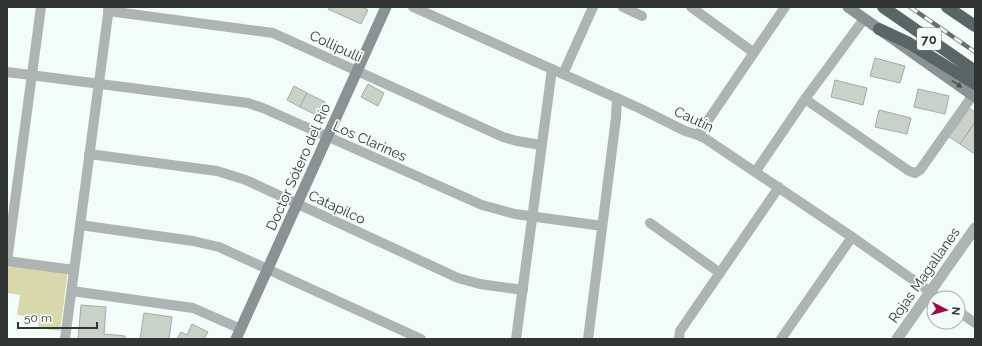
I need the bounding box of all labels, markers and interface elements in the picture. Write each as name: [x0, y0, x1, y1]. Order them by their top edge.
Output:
street label: Collipulli: [307, 27, 365, 65]
road number: 70: [917, 28, 941, 50]
one-way arrow: [952, 80, 962, 88]
street label: Doctor Sótero del Río: [263, 101, 333, 233]
street label: Cautín: [672, 103, 716, 135]
street label: Los Clarines: [331, 118, 409, 164]
street label: Catapilco: [306, 187, 368, 227]
street label: Rojas Magallanes: [885, 224, 963, 326]
north arrow: [926, 290, 966, 330]
scale bar: [18, 304, 97, 330]
text: N: [949, 306, 962, 316]
text: 50 m: [24, 311, 52, 325]

